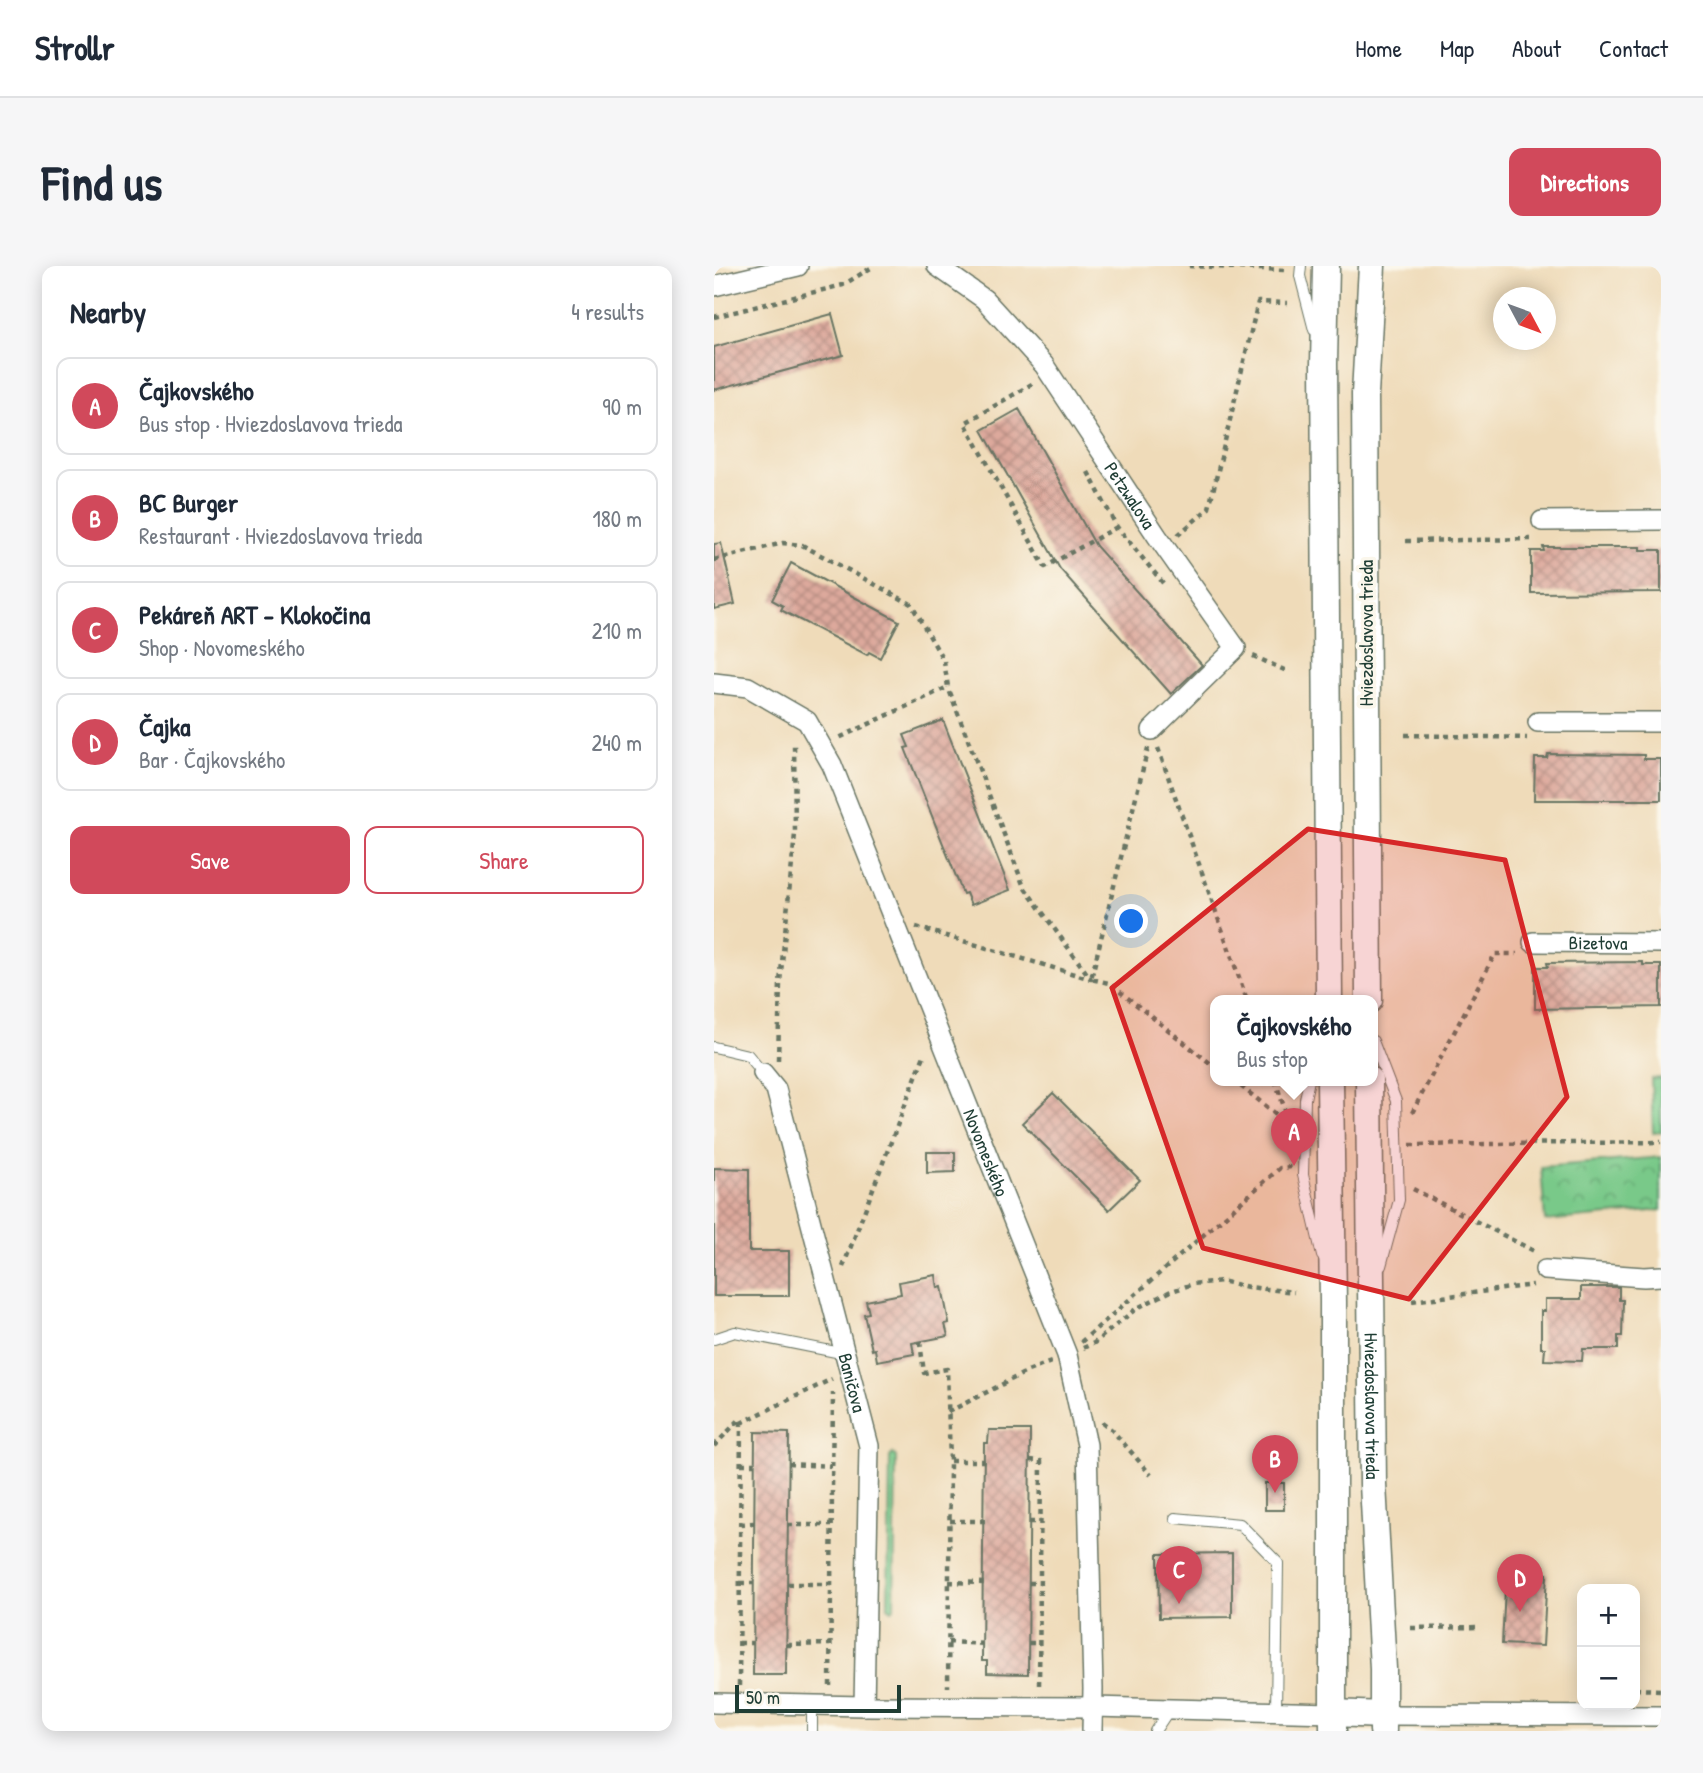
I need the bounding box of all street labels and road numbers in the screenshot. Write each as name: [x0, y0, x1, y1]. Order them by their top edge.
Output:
street label: Petzwalova: [1099, 457, 1162, 535]
street label: Hviezdoslavova trieda: [1353, 559, 1379, 706]
street label: Bizetova: [1568, 929, 1628, 956]
street label: Novomeského: [957, 1105, 1016, 1200]
street label: Hviezdoslavova trieda: [1359, 1332, 1386, 1480]
street label: Baničova: [832, 1350, 873, 1415]

